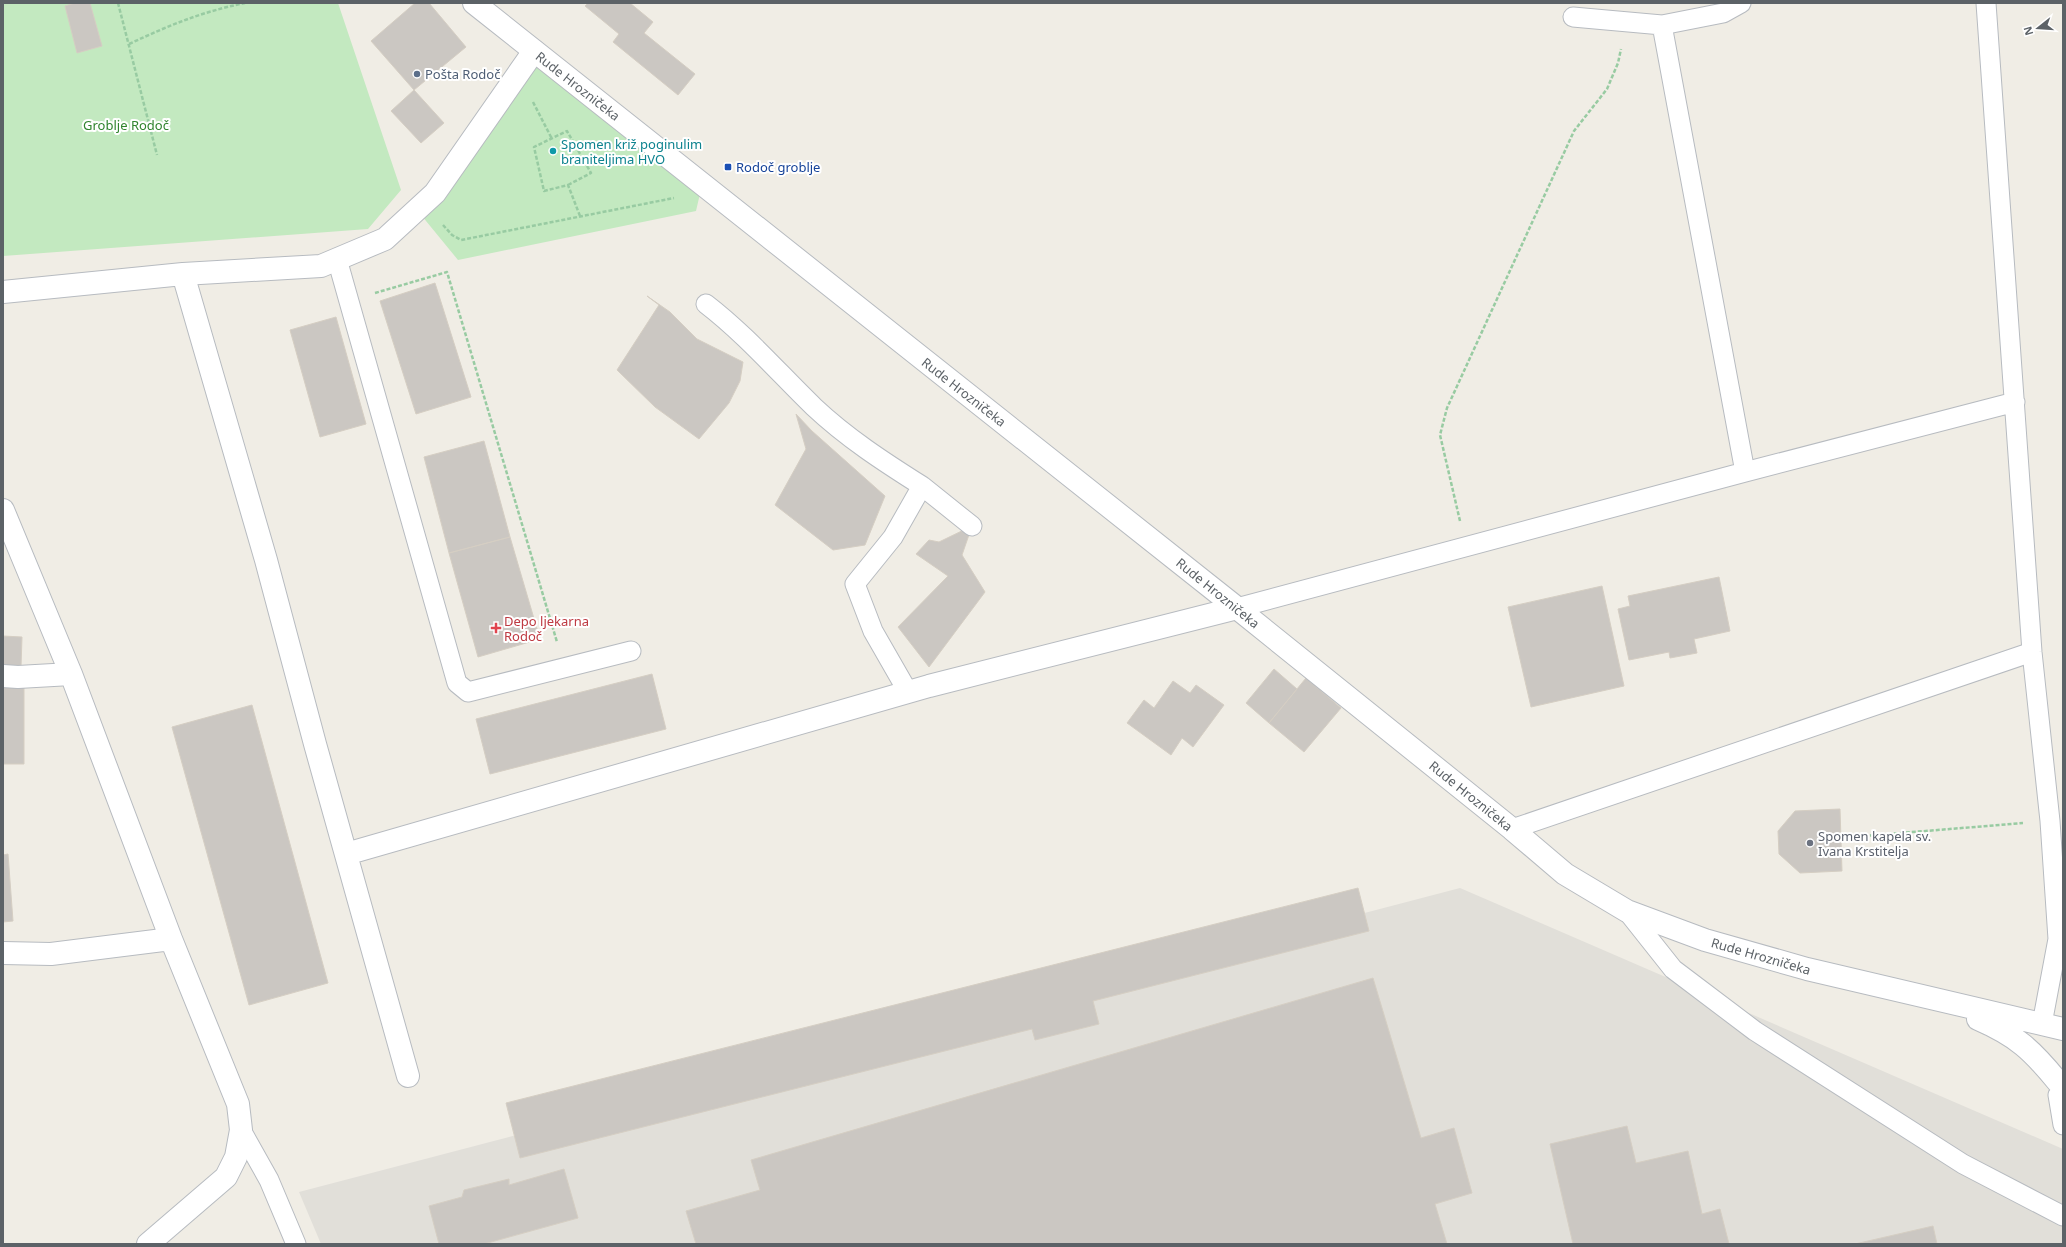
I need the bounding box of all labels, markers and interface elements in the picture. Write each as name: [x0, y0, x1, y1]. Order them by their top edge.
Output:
north arrow: [2018, 8, 2058, 48]
text: N: [2019, 25, 2036, 38]
street label: Rude Hrozničeka: [532, 47, 624, 125]
place label: Pošta Rodoč: [425, 65, 500, 83]
marker: Pošta Rodoč: [412, 69, 422, 79]
park label: Groblje Rodoč: [83, 116, 169, 134]
place label: Spomen križ poginulim braniteljima HVO: [561, 135, 702, 168]
marker: Spomen križ poginulim braniteljima HVO: [548, 146, 558, 156]
place label: Rodoč groblje: [736, 158, 820, 176]
marker: Rodoč groblje: [723, 162, 733, 172]
street label: Rude Hrozničeka: [918, 353, 1010, 431]
street label: Rude Hrozničeka: [1172, 554, 1264, 632]
place label: Depo ljekarna Rodoč: [504, 612, 589, 645]
marker: Depo ljekarna Rodoč: [491, 623, 501, 633]
street label: Rude Hrozničeka: [1425, 757, 1517, 835]
place label: Spomen kapela sv. Ivana Krstitelja: [1818, 827, 1931, 860]
marker: Spomen kapela sv. Ivana Krstitelja: [1805, 838, 1815, 848]
street label: Rude Hrozničeka: [1709, 933, 1813, 979]

